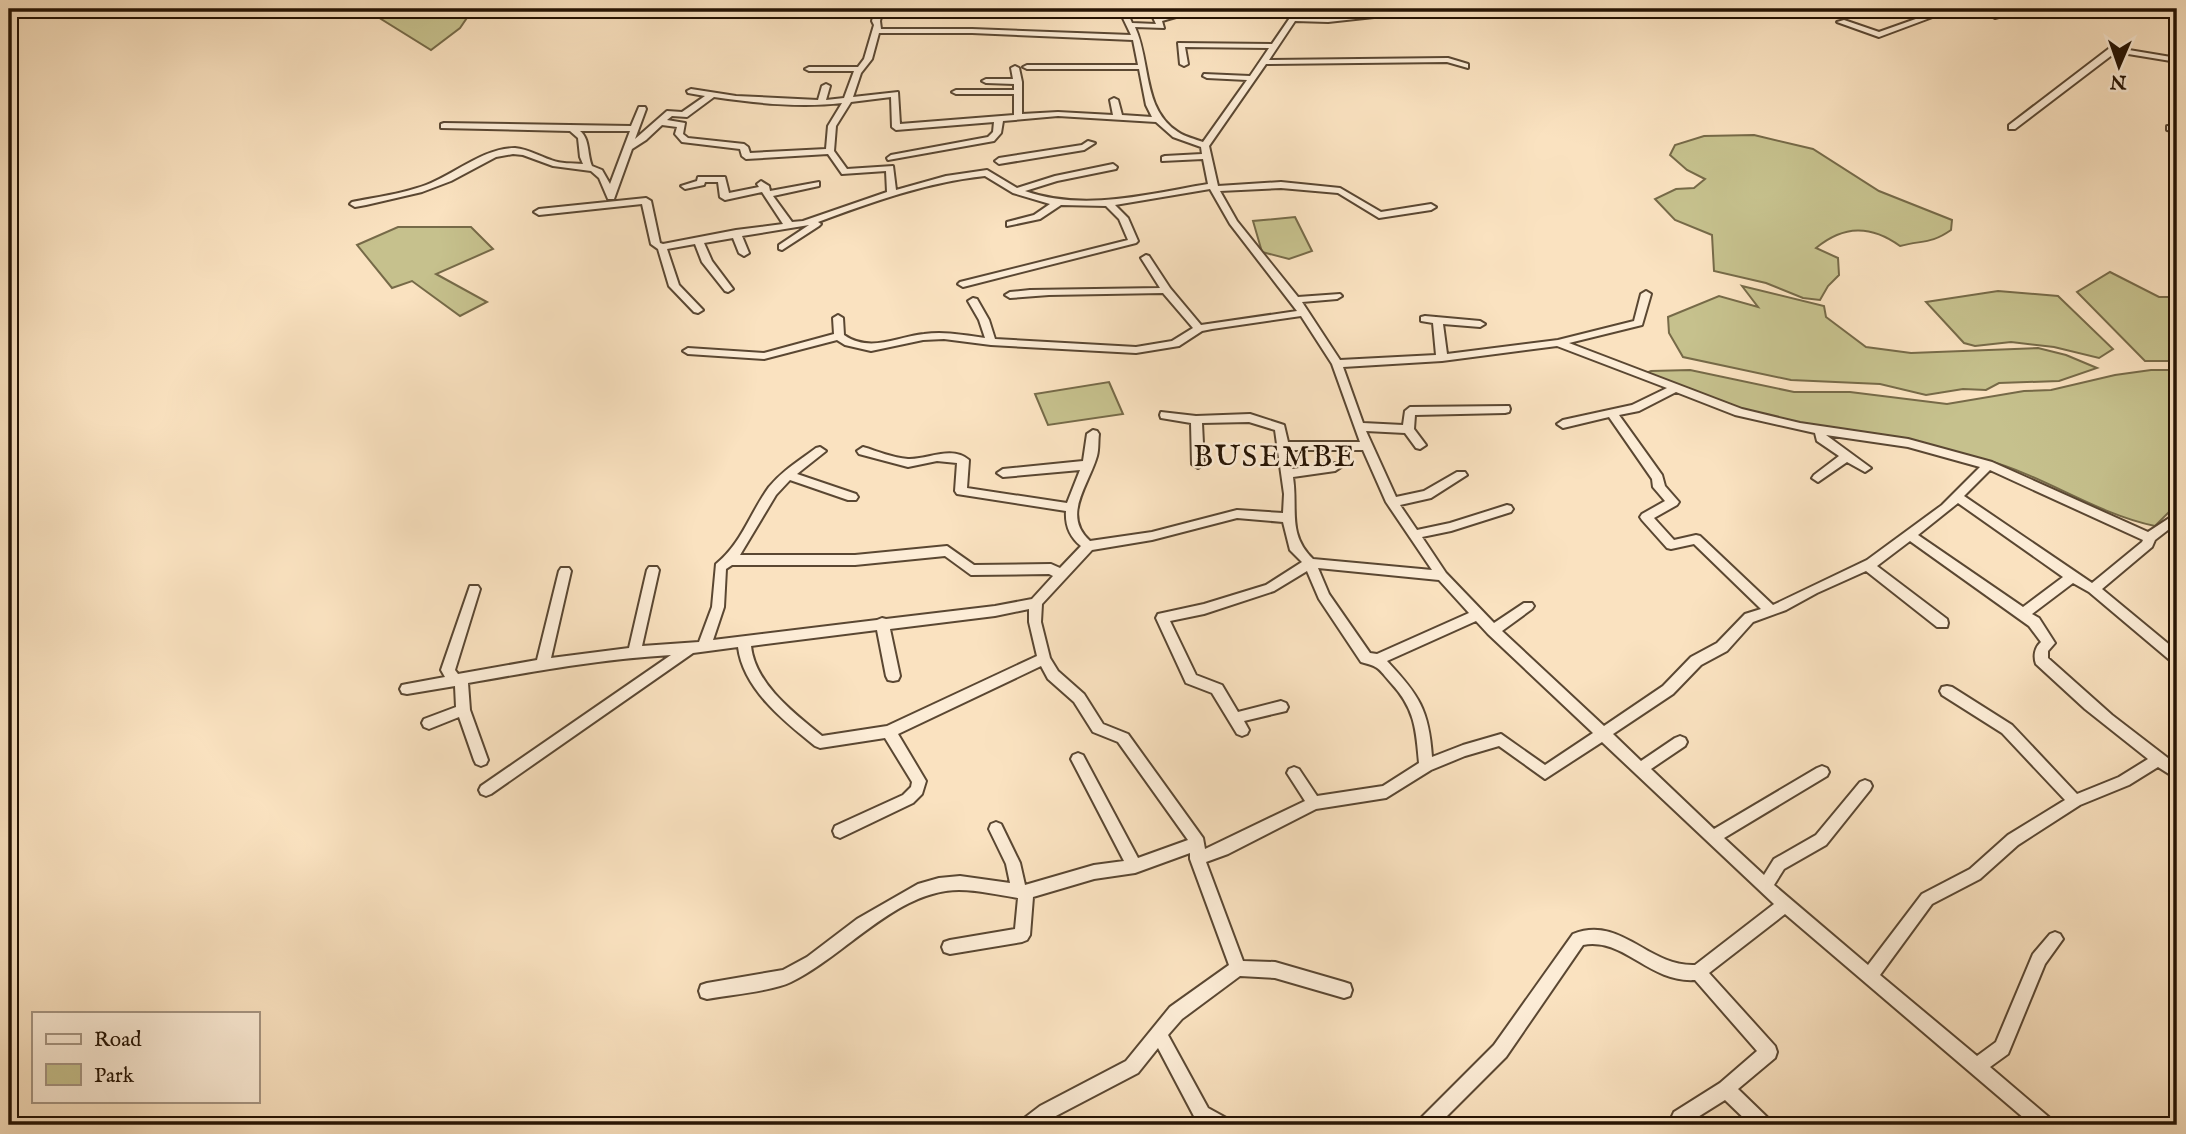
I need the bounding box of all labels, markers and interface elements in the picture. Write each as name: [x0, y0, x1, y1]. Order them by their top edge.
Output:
north arrow: [2084, 32, 2154, 102]
text: N: [2109, 69, 2128, 93]
district label: BUSEMBE: [1193, 439, 1357, 477]
legend: [32, 1012, 259, 1102]
text: Road: [94, 1027, 142, 1054]
text: Park: [94, 1063, 135, 1090]

